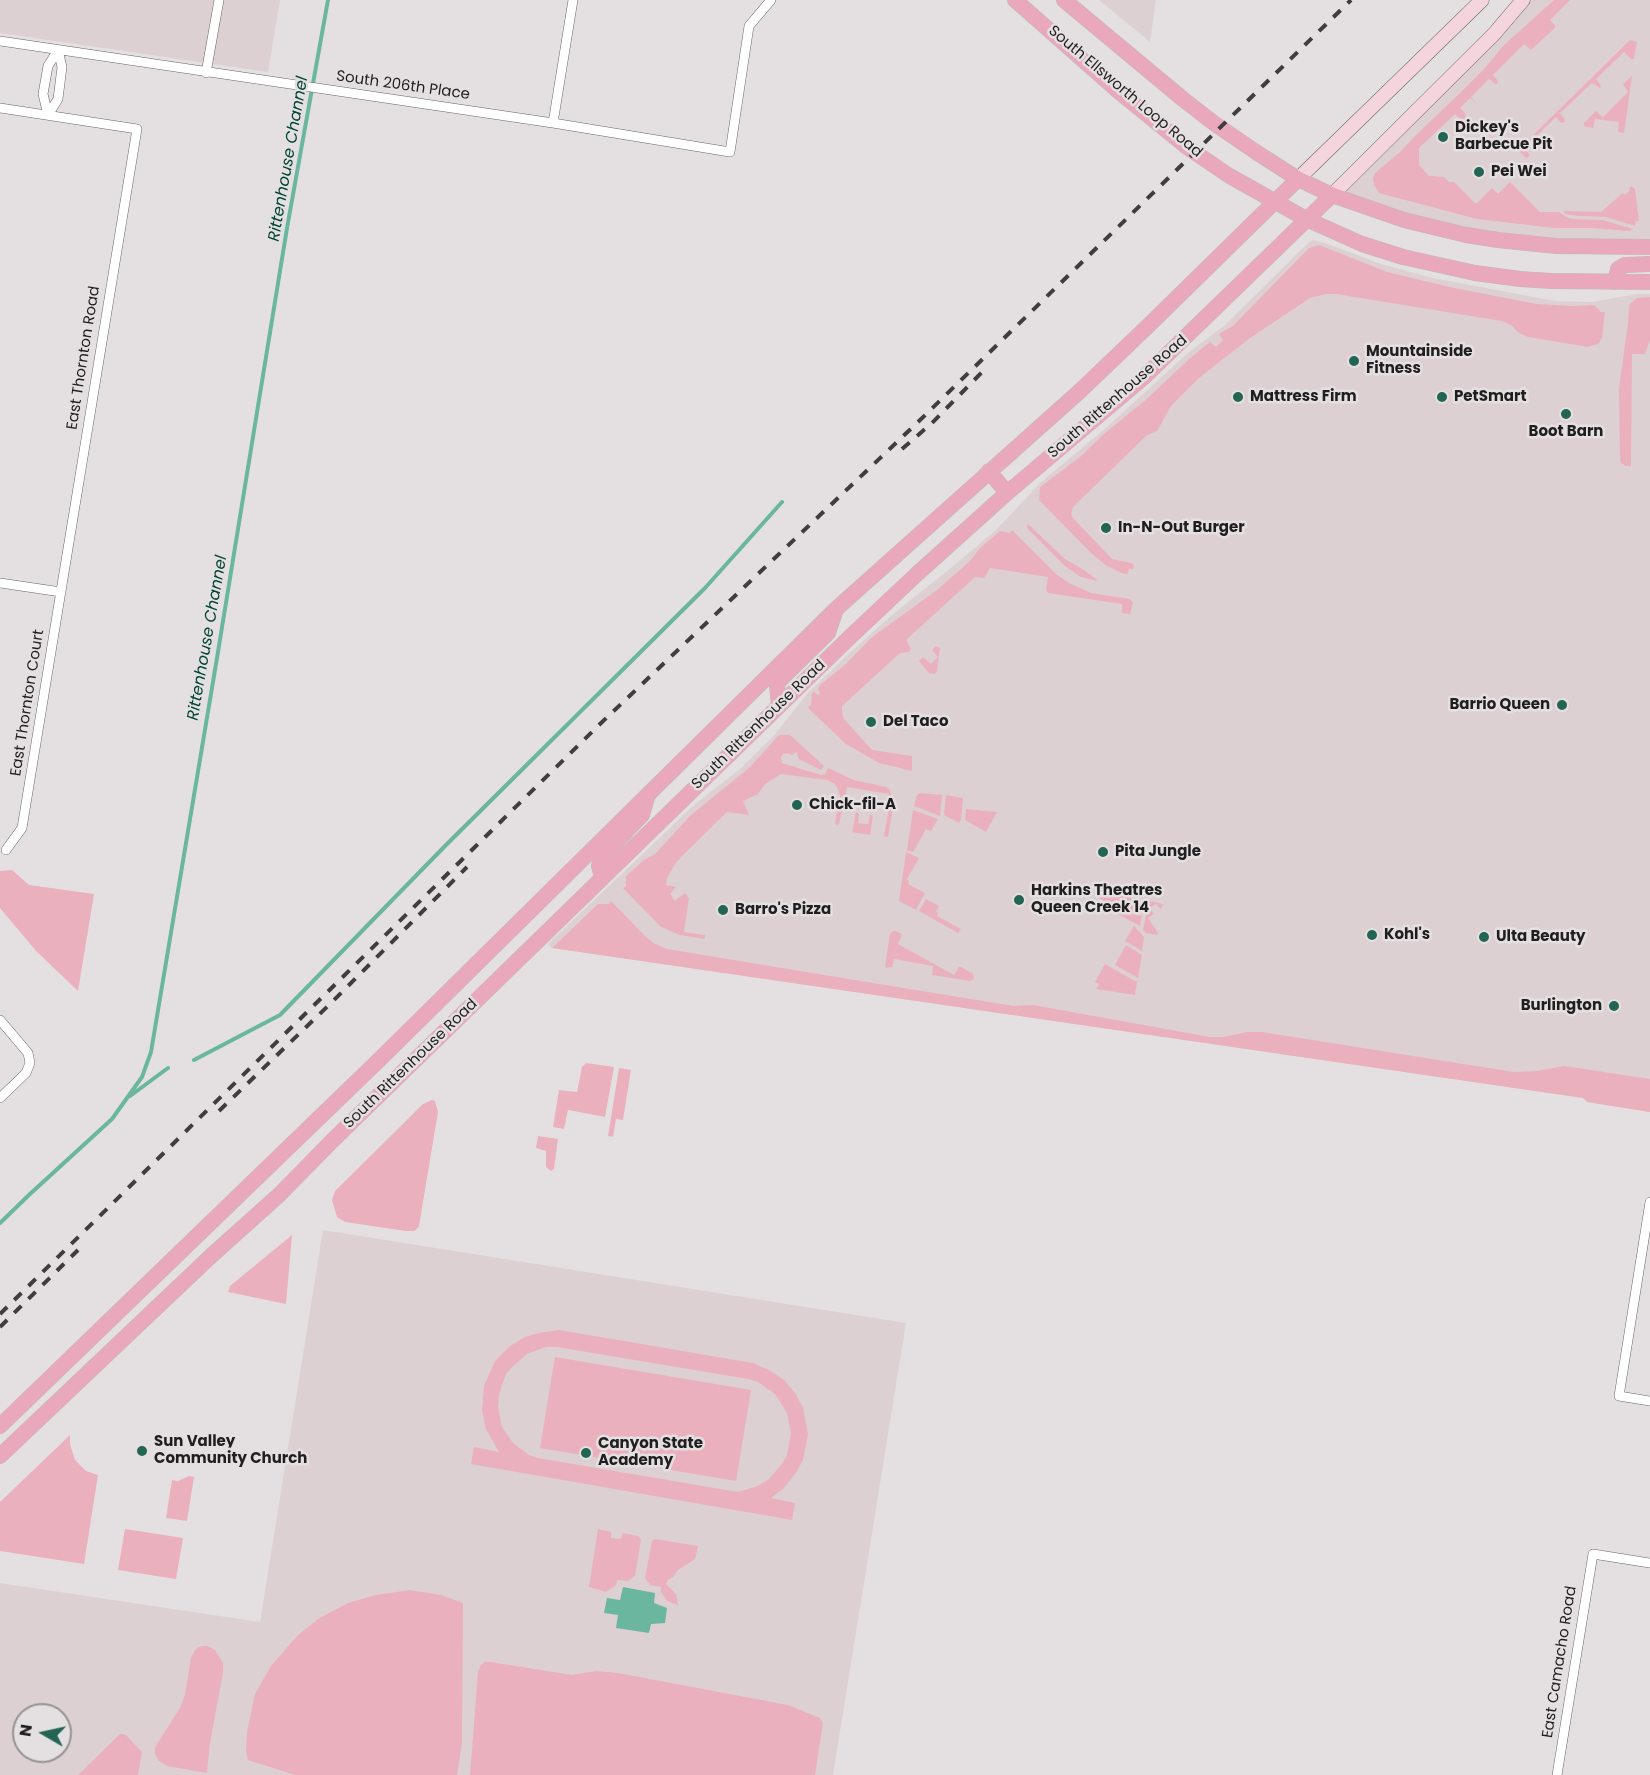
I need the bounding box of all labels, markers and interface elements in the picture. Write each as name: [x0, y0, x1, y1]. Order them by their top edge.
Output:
street label: South Ellsworth Loop Road: [1044, 22, 1206, 162]
street label: South 206th Place: [335, 68, 471, 104]
water label: Rittenhouse Channel: [265, 75, 313, 243]
place label: Dickey's Barbecue Pit: [1455, 119, 1552, 154]
marker: Dickey's Barbecue Pit: [1436, 130, 1450, 144]
place label: Pei Wei: [1491, 163, 1547, 181]
marker: Pei Wei: [1472, 165, 1486, 179]
street label: East Thornton Road: [64, 285, 104, 431]
street label: South Rittenhouse Road: [1045, 332, 1191, 462]
place label: Mountainside Fitness: [1366, 343, 1473, 378]
marker: Mountainside Fitness: [1347, 354, 1361, 368]
place label: Mattress Firm: [1250, 388, 1357, 406]
place label: PetSmart: [1454, 388, 1526, 406]
marker: Mattress Firm: [1231, 390, 1245, 404]
marker: PetSmart: [1435, 390, 1449, 404]
marker: Boot Barn: [1559, 407, 1573, 421]
place label: Boot Barn: [1529, 423, 1603, 441]
place label: In-N-Out Burger: [1118, 519, 1245, 537]
marker: In-N-Out Burger: [1099, 521, 1113, 535]
water label: Rittenhouse Channel: [184, 554, 232, 722]
street label: East Thornton Court: [8, 628, 48, 778]
street label: South Rittenhouse Road: [688, 656, 830, 794]
place label: Barrio Queen: [1449, 696, 1550, 714]
marker: Barrio Queen: [1555, 698, 1569, 712]
place label: Del Taco: [883, 713, 948, 731]
marker: Del Taco: [864, 715, 878, 729]
place label: Chick-fil-A: [809, 796, 896, 814]
marker: Chick-fil-A: [790, 798, 804, 812]
place label: Pita Jungle: [1115, 843, 1201, 861]
marker: Pita Jungle: [1096, 845, 1110, 859]
place label: Harkins Theatres Queen Creek 14: [1031, 882, 1162, 917]
marker: Harkins Theatres Queen Creek 14: [1012, 893, 1026, 907]
place label: Barro's Pizza: [735, 901, 831, 919]
marker: Barro's Pizza: [716, 903, 730, 917]
place label: Kohl's: [1384, 926, 1430, 944]
marker: Kohl's: [1365, 928, 1379, 942]
place label: Ulta Beauty: [1496, 928, 1585, 946]
marker: Ulta Beauty: [1477, 930, 1491, 944]
street label: South Rittenhouse Road: [340, 995, 482, 1133]
place label: Burlington: [1521, 997, 1602, 1015]
marker: Burlington: [1607, 999, 1621, 1013]
place label: Sun Valley Community Church: [154, 1433, 307, 1468]
place label: Canyon State Academy: [598, 1435, 703, 1470]
marker: Sun Valley Community Church: [135, 1444, 149, 1458]
marker: Canyon State Academy: [579, 1446, 593, 1460]
street label: East Camacho Road: [1539, 1585, 1581, 1739]
north arrow: [12, 1703, 72, 1763]
text: N: [13, 1723, 38, 1738]

